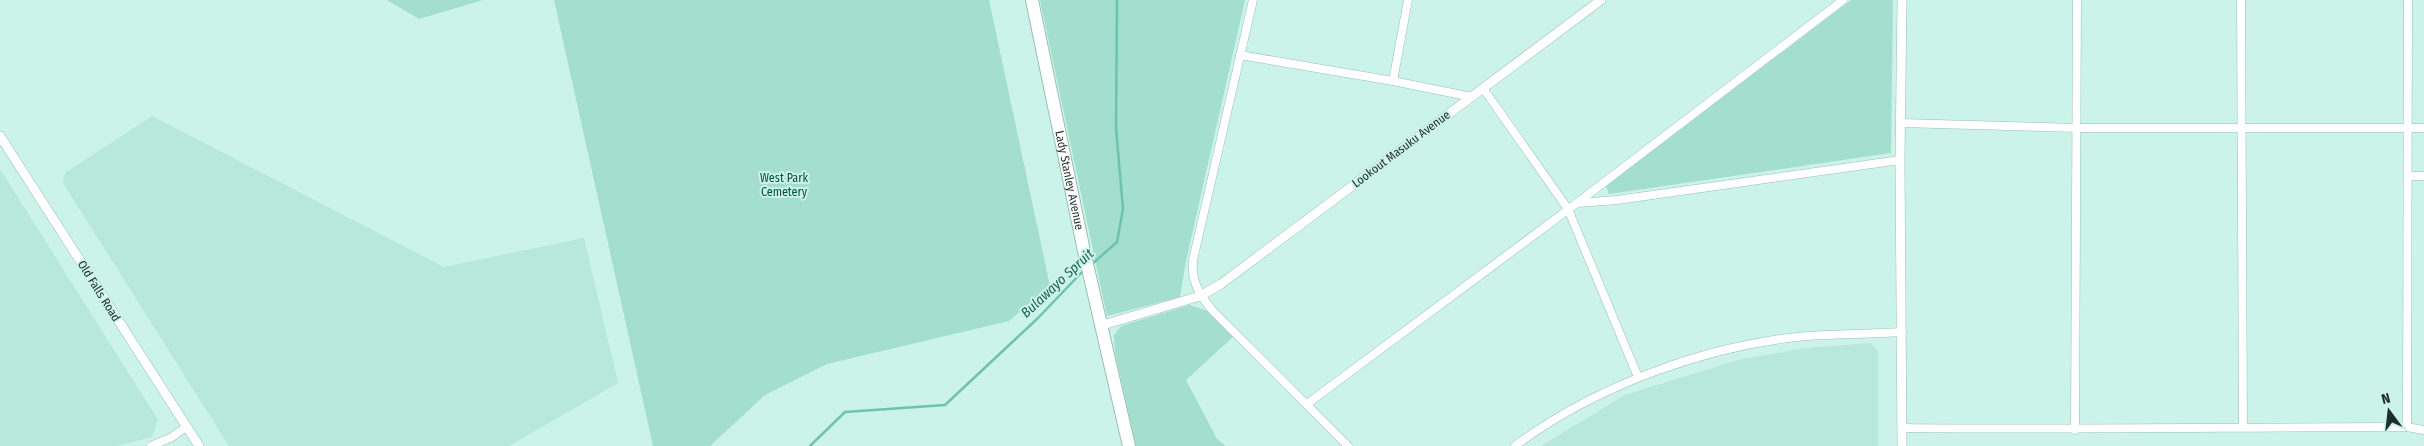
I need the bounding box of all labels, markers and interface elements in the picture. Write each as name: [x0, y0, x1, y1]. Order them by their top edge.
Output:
street label: Lookout Masuku Avenue: [1349, 108, 1453, 190]
street label: Lady Stanley Avenue: [1052, 129, 1086, 231]
park label: West Park Cemetery: [760, 171, 808, 199]
water label: Bulawayo Spruit: [1017, 245, 1098, 321]
street label: Old Falls Road: [75, 258, 123, 324]
north arrow: [2364, 386, 2414, 436]
text: N: [2380, 390, 2392, 408]

